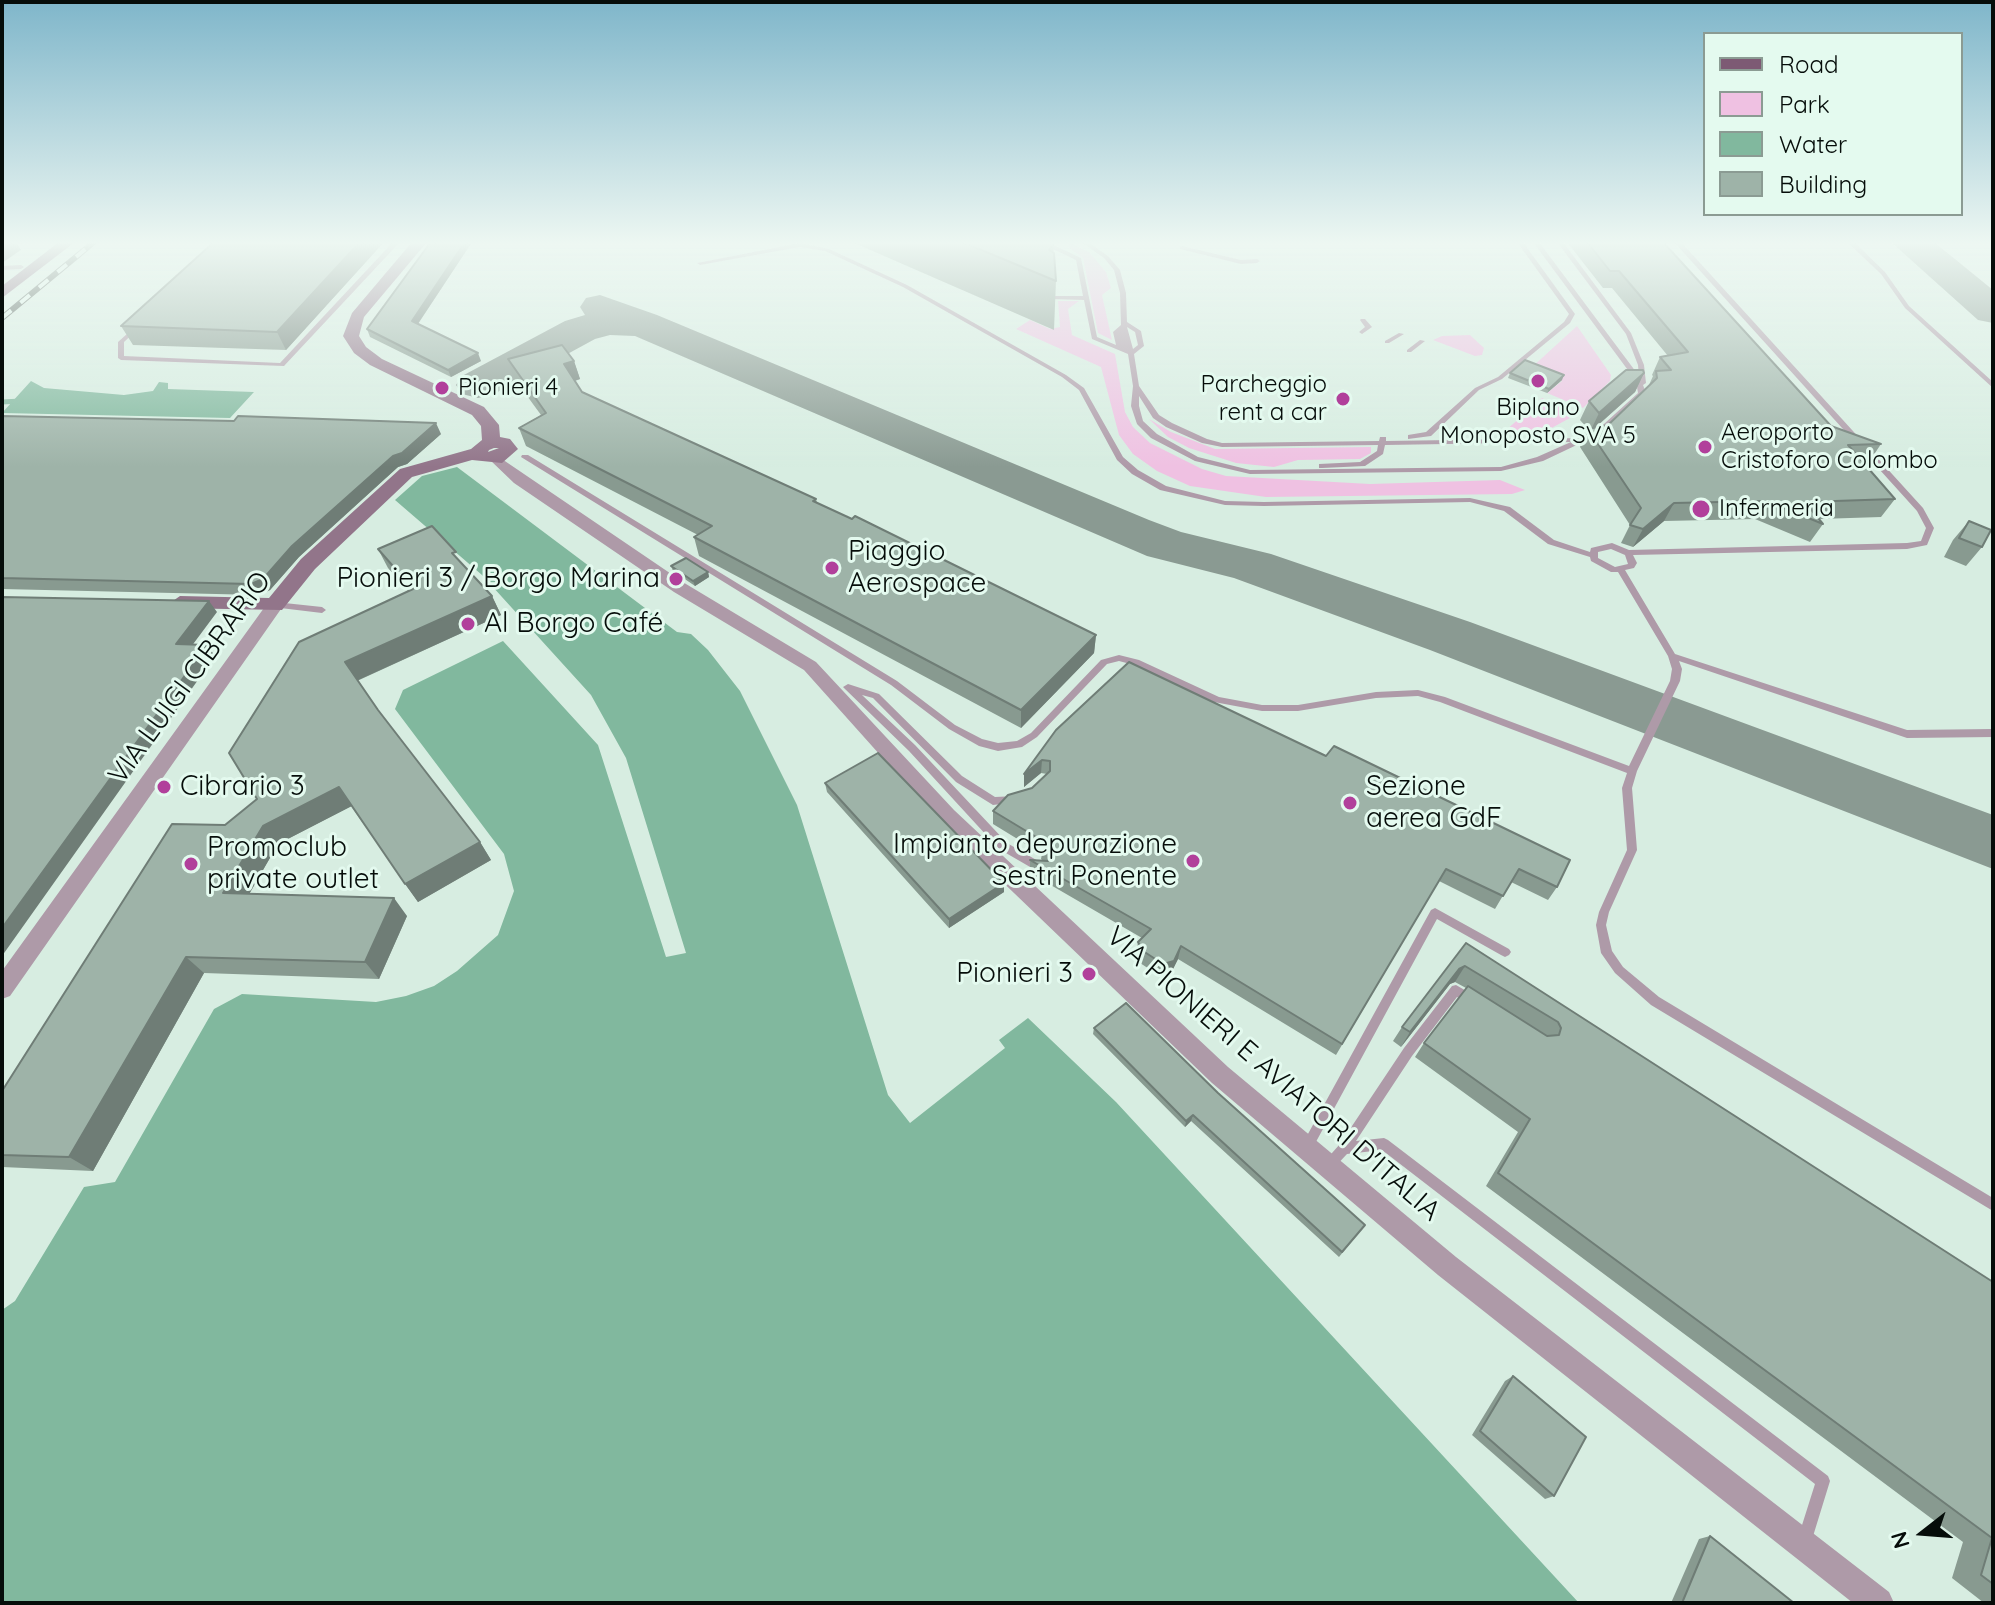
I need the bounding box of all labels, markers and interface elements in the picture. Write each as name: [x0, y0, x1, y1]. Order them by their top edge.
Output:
legend: [1703, 32, 1963, 216]
text: Road: [1779, 49, 1839, 79]
text: Park: [1779, 89, 1830, 119]
text: Water: [1779, 129, 1847, 159]
text: Building: [1779, 169, 1867, 199]
place label: Parcheggio rent a car: [1200, 371, 1327, 427]
marker: Biplano Monoposto SVA 5: [1529, 372, 1547, 390]
place label: Pionieri 4: [458, 374, 558, 402]
marker: Pionieri 4: [433, 379, 451, 397]
marker: Parcheggio rent a car: [1334, 390, 1352, 408]
place label: Biplano Monoposto SVA 5: [1440, 394, 1636, 450]
place label: Aeroporto Cristoforo Colombo: [1721, 419, 1938, 475]
marker: Aeroporto Cristoforo Colombo: [1696, 438, 1714, 456]
place label: Infermeria: [1719, 495, 1834, 523]
marker: Infermeria: [1690, 498, 1712, 520]
place label: Piaggio Aerospace: [848, 535, 986, 601]
marker: Piaggio Aerospace: [823, 559, 841, 577]
place label: Pionieri 3 / Borgo Marina: [336, 562, 660, 596]
street label: VIA LUIGI CIBRARIO: [102, 565, 278, 791]
marker: Pionieri 3 / Borgo Marina: [667, 570, 685, 588]
place label: Al Borgo Café: [484, 607, 663, 641]
marker: Al Borgo Café: [459, 615, 477, 633]
place label: Cibrario 3: [180, 770, 305, 804]
place label: Sezione aerea GdF: [1366, 770, 1502, 836]
marker: Cibrario 3: [155, 778, 173, 796]
marker: Sezione aerea GdF: [1341, 794, 1359, 812]
place label: Impianto depurazione Sestri Ponente: [893, 828, 1177, 894]
place label: Promoclub private outlet: [207, 831, 379, 897]
marker: Impianto depurazione Sestri Ponente: [1184, 852, 1202, 870]
marker: Promoclub private outlet: [182, 855, 200, 873]
street label: VIA PIONIERI E AVIATORI D'ITALIA: [1099, 920, 1447, 1228]
place label: Pionieri 3: [956, 957, 1073, 991]
marker: Pionieri 3: [1080, 965, 1098, 983]
north arrow: [1883, 1493, 1963, 1573]
text: N: [1884, 1528, 1916, 1552]

